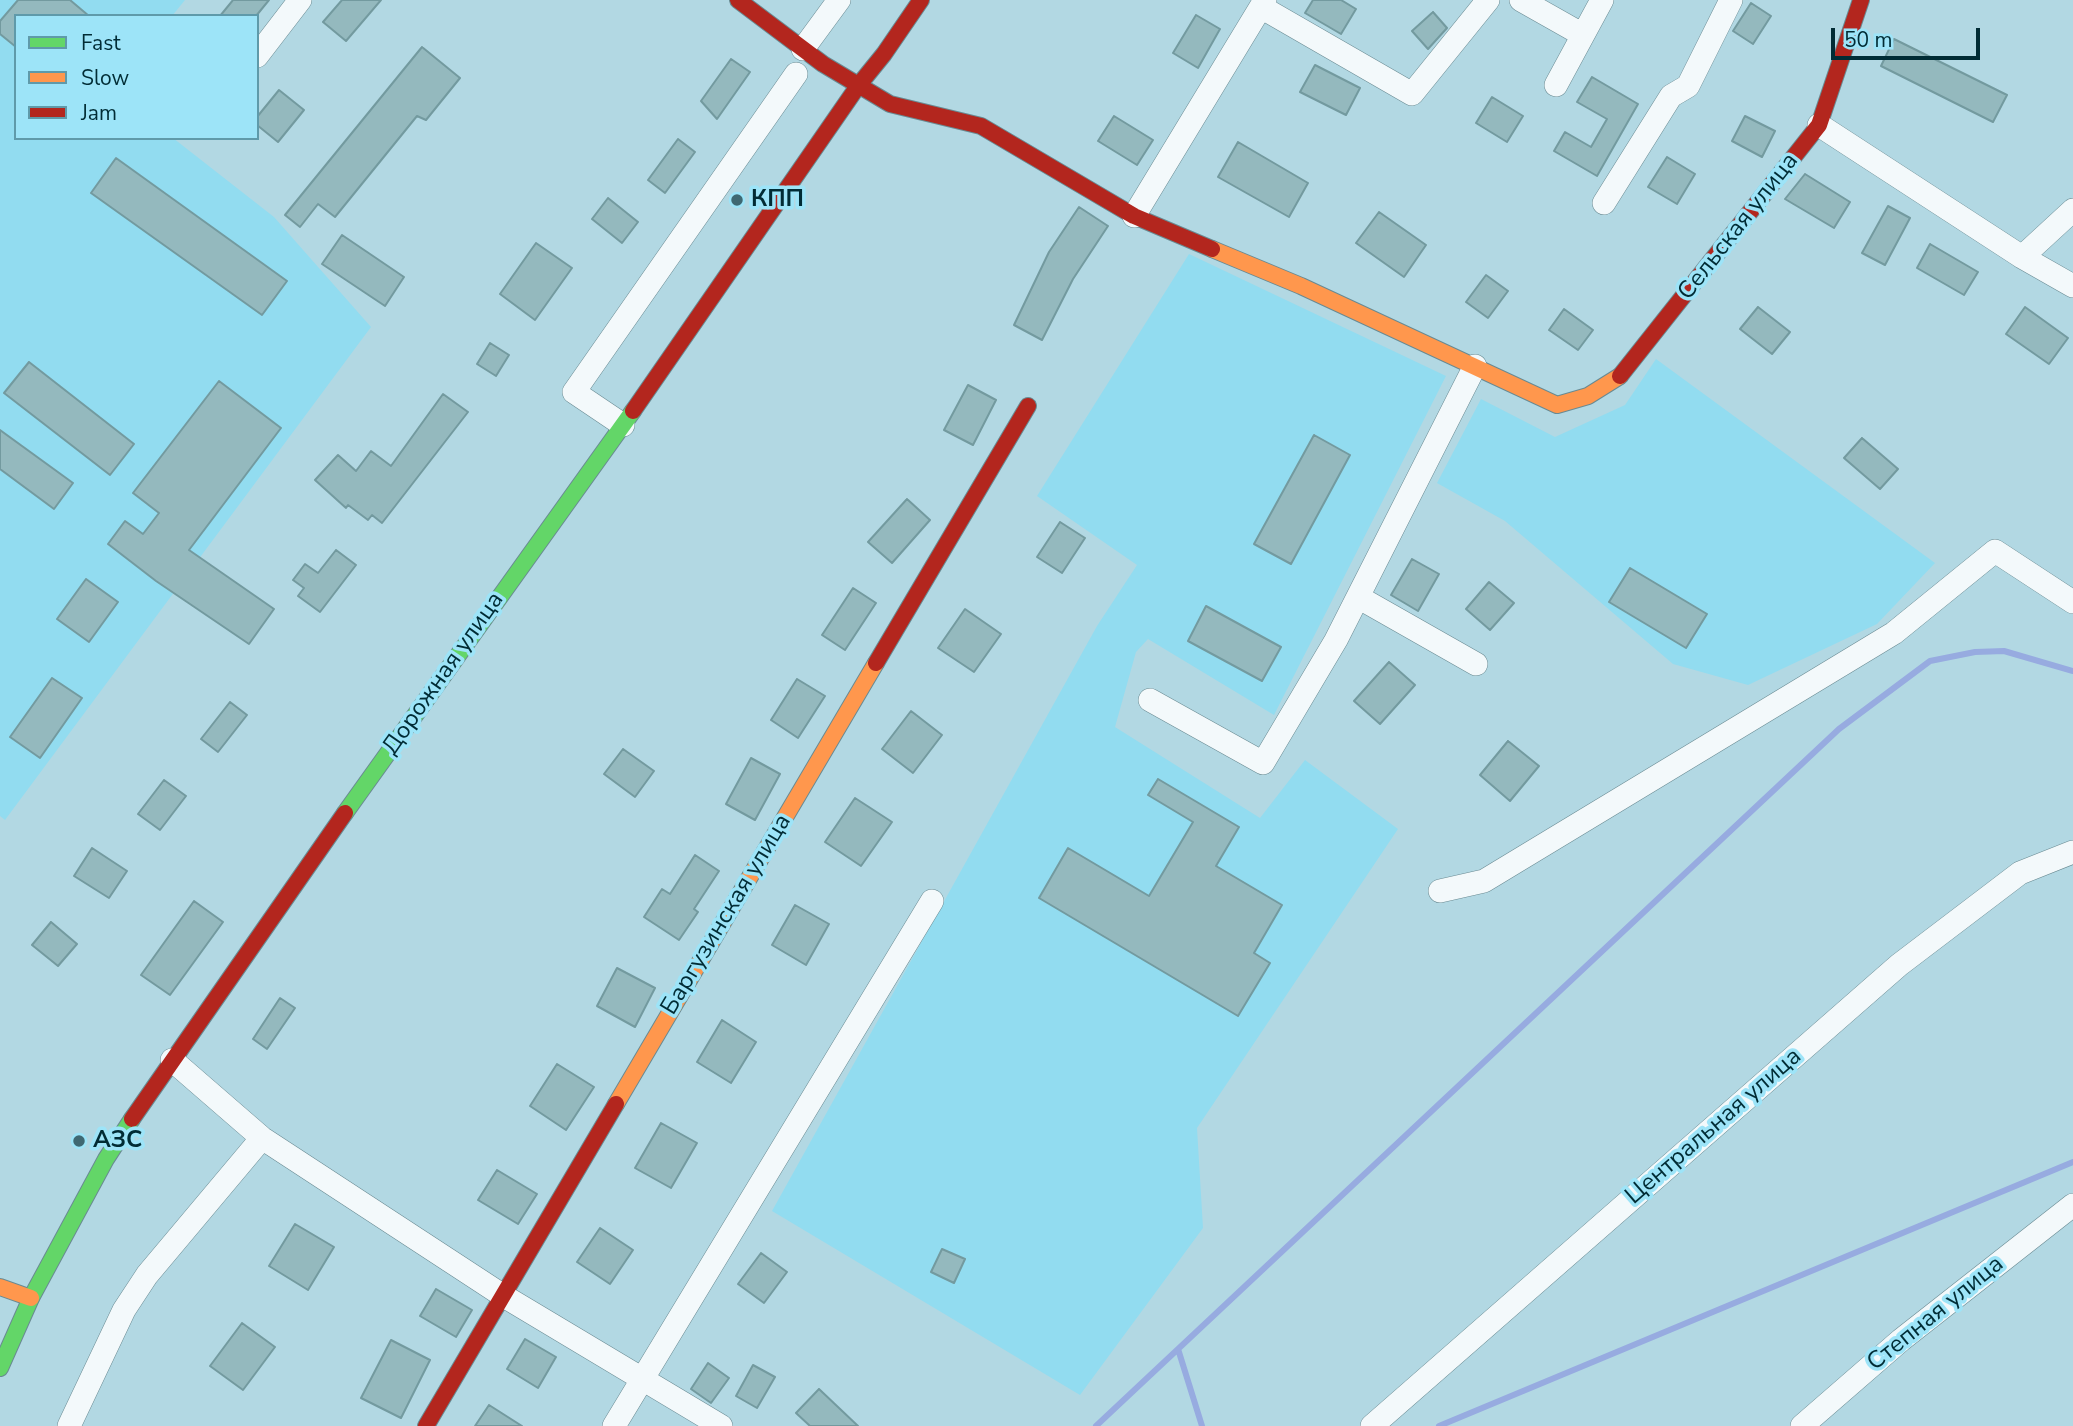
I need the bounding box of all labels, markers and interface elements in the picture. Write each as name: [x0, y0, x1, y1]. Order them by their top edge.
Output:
legend: [14, 14, 259, 140]
scale bar: [1835, 14, 1984, 58]
text: 50 m: [1844, 26, 1893, 54]
text: Fast: [81, 29, 121, 57]
text: Slow: [81, 64, 129, 92]
text: Jam: [81, 99, 117, 127]
street label: Сельская улица: [1673, 148, 1805, 306]
place label: КПП: [751, 186, 804, 214]
marker: КПП: [729, 192, 745, 208]
street label: Дорожная улица: [377, 587, 511, 761]
street label: Баргузинская улица: [656, 809, 798, 1021]
street label: Центральная улица: [1620, 1043, 1808, 1211]
place label: АЗС: [93, 1127, 142, 1155]
marker: АЗС: [71, 1133, 87, 1149]
street label: Степная улица: [1862, 1250, 2010, 1378]

